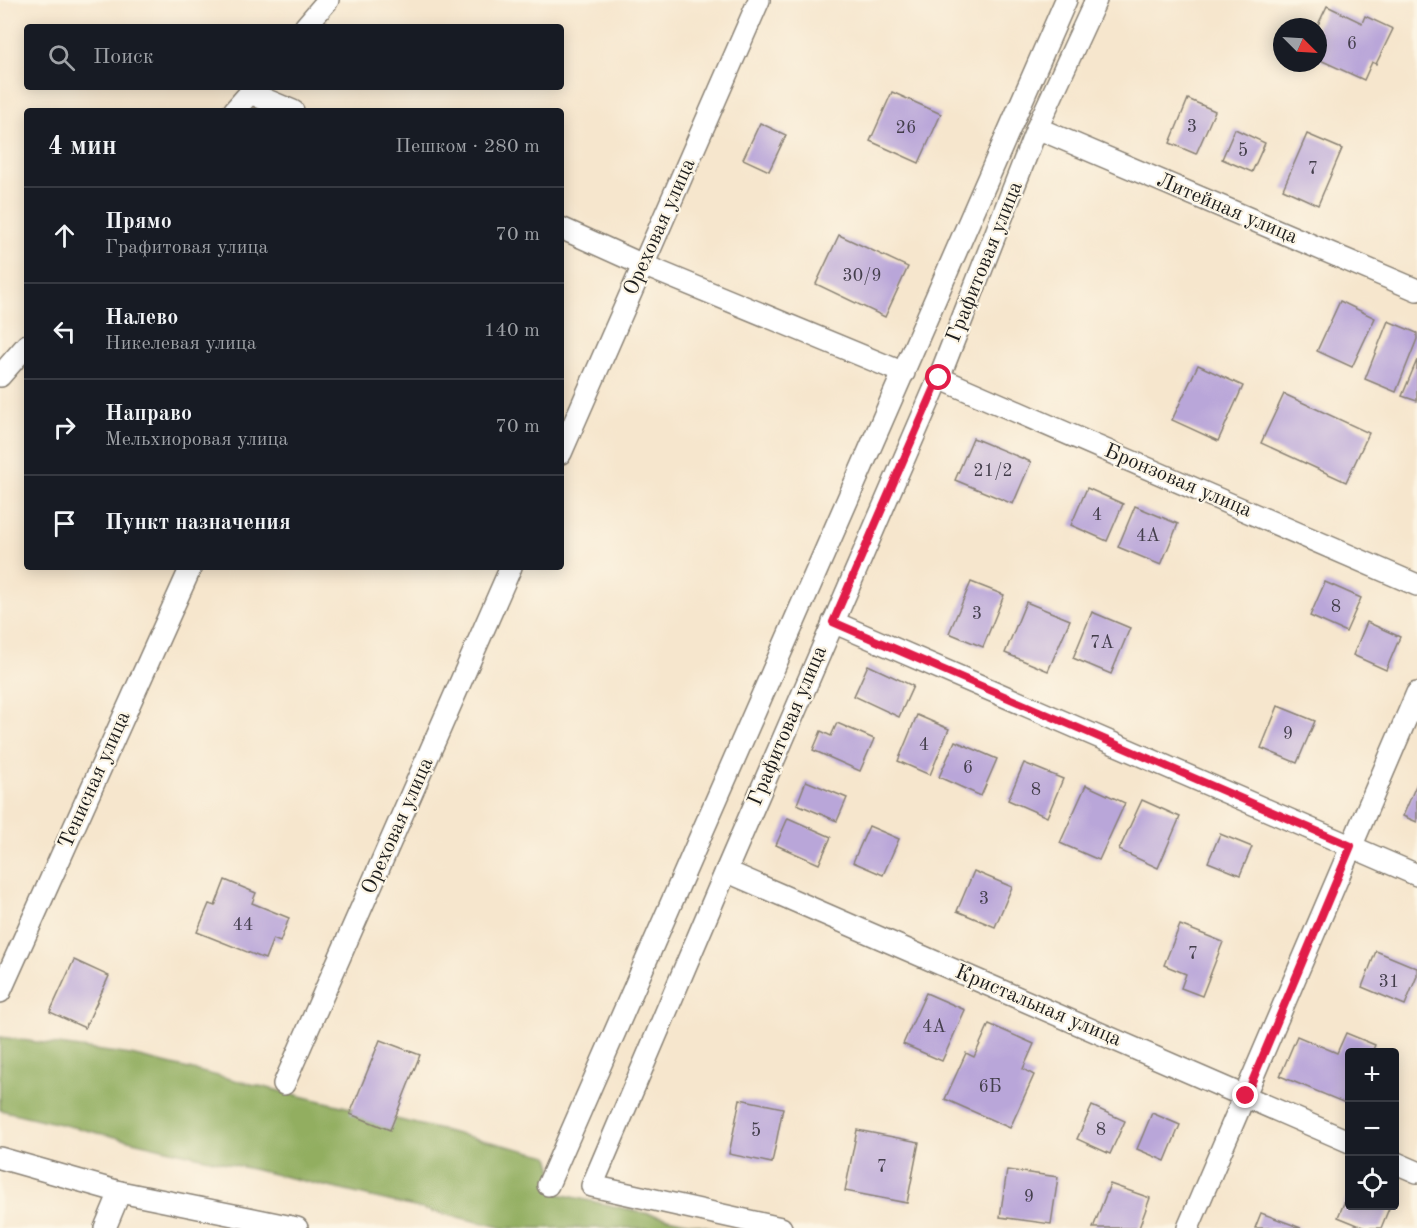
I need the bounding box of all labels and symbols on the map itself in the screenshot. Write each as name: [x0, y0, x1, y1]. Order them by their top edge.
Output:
north arrow: [1273, 18, 1327, 72]
house number: 6: [1347, 35, 1357, 53]
house number: 3: [1187, 118, 1197, 136]
house number: 26: [896, 119, 916, 137]
house number: 5: [1238, 142, 1248, 160]
street label: Ореховая улица: [621, 156, 699, 298]
house number: 7: [1308, 160, 1318, 178]
street label: Литейная улица: [1153, 170, 1301, 248]
street label: Графитовая улица: [943, 179, 1027, 345]
house number: 30/9: [842, 267, 882, 285]
route start: [925, 364, 951, 390]
street label: Бронзовая улица: [1101, 440, 1255, 522]
house number: 21/2: [973, 462, 1013, 480]
house number: 4: [1092, 506, 1102, 524]
house number: 4А: [1136, 527, 1160, 545]
house number: 8: [1331, 598, 1341, 616]
house number: 3: [972, 605, 982, 623]
house number: 7А: [1090, 634, 1114, 652]
street label: Графитовая улица: [745, 643, 831, 809]
street label: Тенисная улица: [55, 708, 135, 852]
house number: 9: [1283, 725, 1293, 743]
house number: 4: [919, 736, 929, 754]
street label: Ореховая улица: [359, 755, 437, 897]
house number: 6: [963, 759, 973, 777]
house number: 8: [1031, 781, 1041, 799]
house number: 3: [979, 890, 989, 908]
house number: 44: [233, 916, 253, 934]
house number: 7: [1188, 945, 1198, 963]
street label: Кристальная улица: [952, 961, 1124, 1051]
house number: 31: [1379, 973, 1399, 991]
house number: 4А: [922, 1018, 946, 1036]
house number: 6Б: [978, 1078, 1002, 1096]
route end: [1232, 1082, 1258, 1108]
house number: 8: [1096, 1121, 1106, 1139]
house number: 5: [751, 1122, 761, 1140]
house number: 7: [877, 1158, 887, 1176]
house number: 9: [1024, 1188, 1034, 1206]

